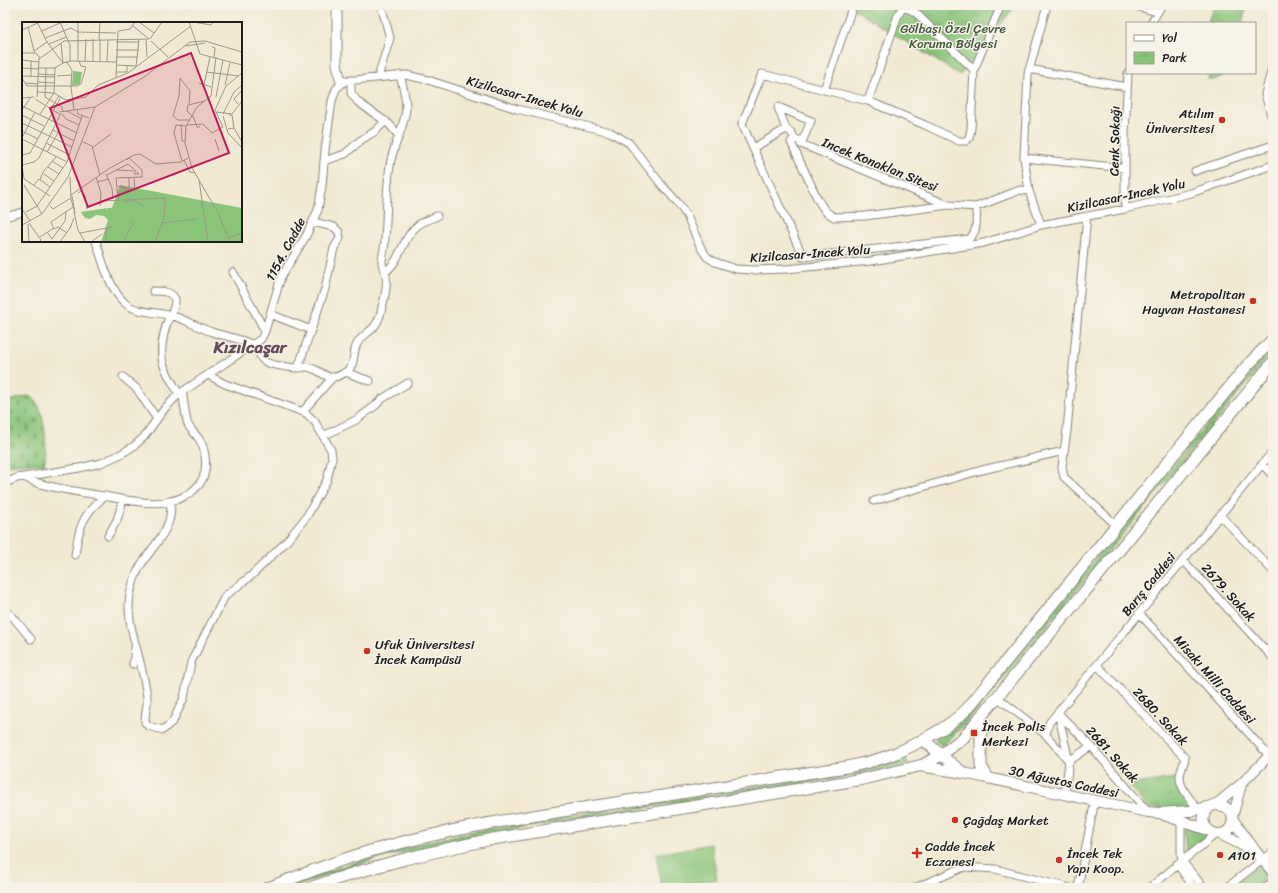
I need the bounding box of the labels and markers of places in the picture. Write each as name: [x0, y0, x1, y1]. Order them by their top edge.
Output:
place label: Atılım Üniversitesi: [1146, 102, 1214, 140]
marker: Atılım Üniversitesi: [1217, 115, 1227, 125]
place label: Metropolitan Hayvan Hastanesi: [1142, 283, 1245, 321]
marker: Metropolitan Hayvan Hastanesi: [1248, 296, 1258, 306]
place label: Ufuk Üniversitesi İncek Kampüsü: [374, 633, 475, 671]
marker: Ufuk Üniversitesi İncek Kampüsü: [362, 646, 372, 656]
place label: İncek Polis Merkezi: [981, 715, 1045, 753]
marker: İncek Polis Merkezi: [969, 728, 979, 738]
place label: Çağdaş Market: [963, 809, 1049, 832]
marker: Çağdaş Market: [950, 815, 960, 825]
place label: Cadde İncek Eczanesi: [925, 835, 995, 873]
place label: İncek Tek Yapı Koop.: [1066, 842, 1125, 880]
place label: A101: [1227, 844, 1256, 867]
marker: Cadde İncek Eczanesi: [912, 848, 922, 858]
marker: A101: [1215, 850, 1225, 860]
marker: İncek Tek Yapı Koop.: [1054, 855, 1064, 865]

